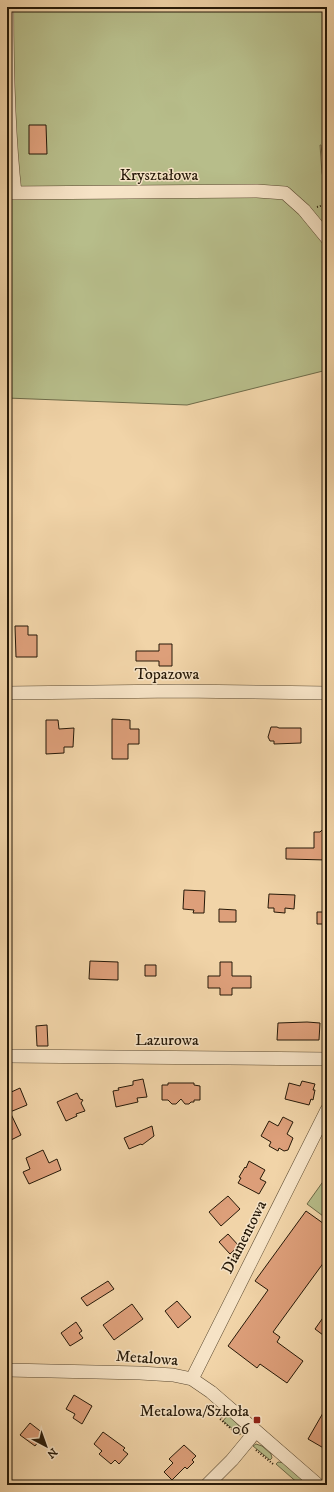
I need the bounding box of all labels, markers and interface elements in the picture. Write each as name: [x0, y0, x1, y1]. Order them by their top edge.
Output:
street label: Kryształowa: [120, 165, 198, 185]
street label: Topazowa: [135, 664, 200, 684]
street label: Lazurowa: [135, 1030, 199, 1050]
street label: Diamentowa: [217, 1197, 271, 1277]
street label: Metalowa: [115, 1346, 179, 1370]
place label: Metalowa/Szkoła 06: [140, 1401, 250, 1439]
marker: Metalowa/Szkoła 06: [252, 1415, 262, 1425]
north arrow: [26, 1426, 66, 1466]
text: N: [44, 1445, 60, 1461]

